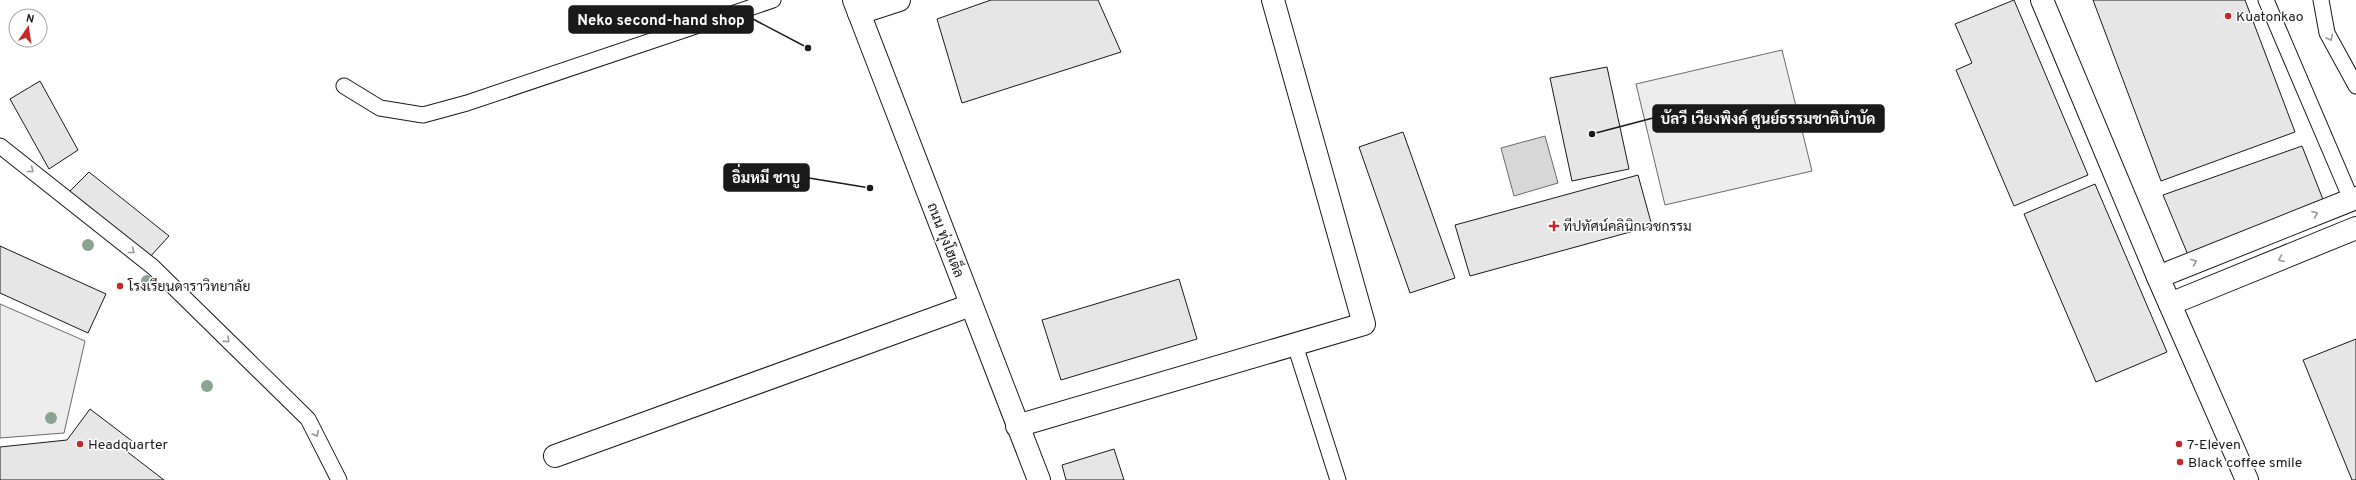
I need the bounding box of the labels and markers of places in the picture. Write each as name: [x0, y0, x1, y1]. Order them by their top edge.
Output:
callout: Neko second-hand shop: [569, 6, 753, 33]
place label: Kuatonkao: [2236, 9, 2304, 26]
marker: Kuatonkao: [2223, 11, 2233, 21]
callout: บัลวี เวียงพิงค์ ศูนย์ธรรมชาติบำบัด: [1653, 105, 1884, 132]
callout: อิ่มหมี ชาบู: [724, 164, 809, 191]
place label: ทีปทัศน์คลินิกเวชกรรม: [1563, 217, 1692, 236]
marker: ทีปทัศน์คลินิกเวชกรรม: [1548, 220, 1560, 232]
place label: โรงเรียนดาราวิทยาลัย: [127, 277, 250, 296]
marker: โรงเรียนดาราวิทยาลัย: [115, 281, 125, 291]
place label: Headquarter: [88, 437, 169, 454]
place label: 7-Eleven: [2187, 437, 2241, 454]
marker: Headquarter: [75, 439, 85, 449]
marker: 7-Eleven: [2174, 439, 2184, 449]
place label: Black coffee smile: [2188, 455, 2302, 472]
marker: Black coffee smile: [2175, 457, 2185, 467]

